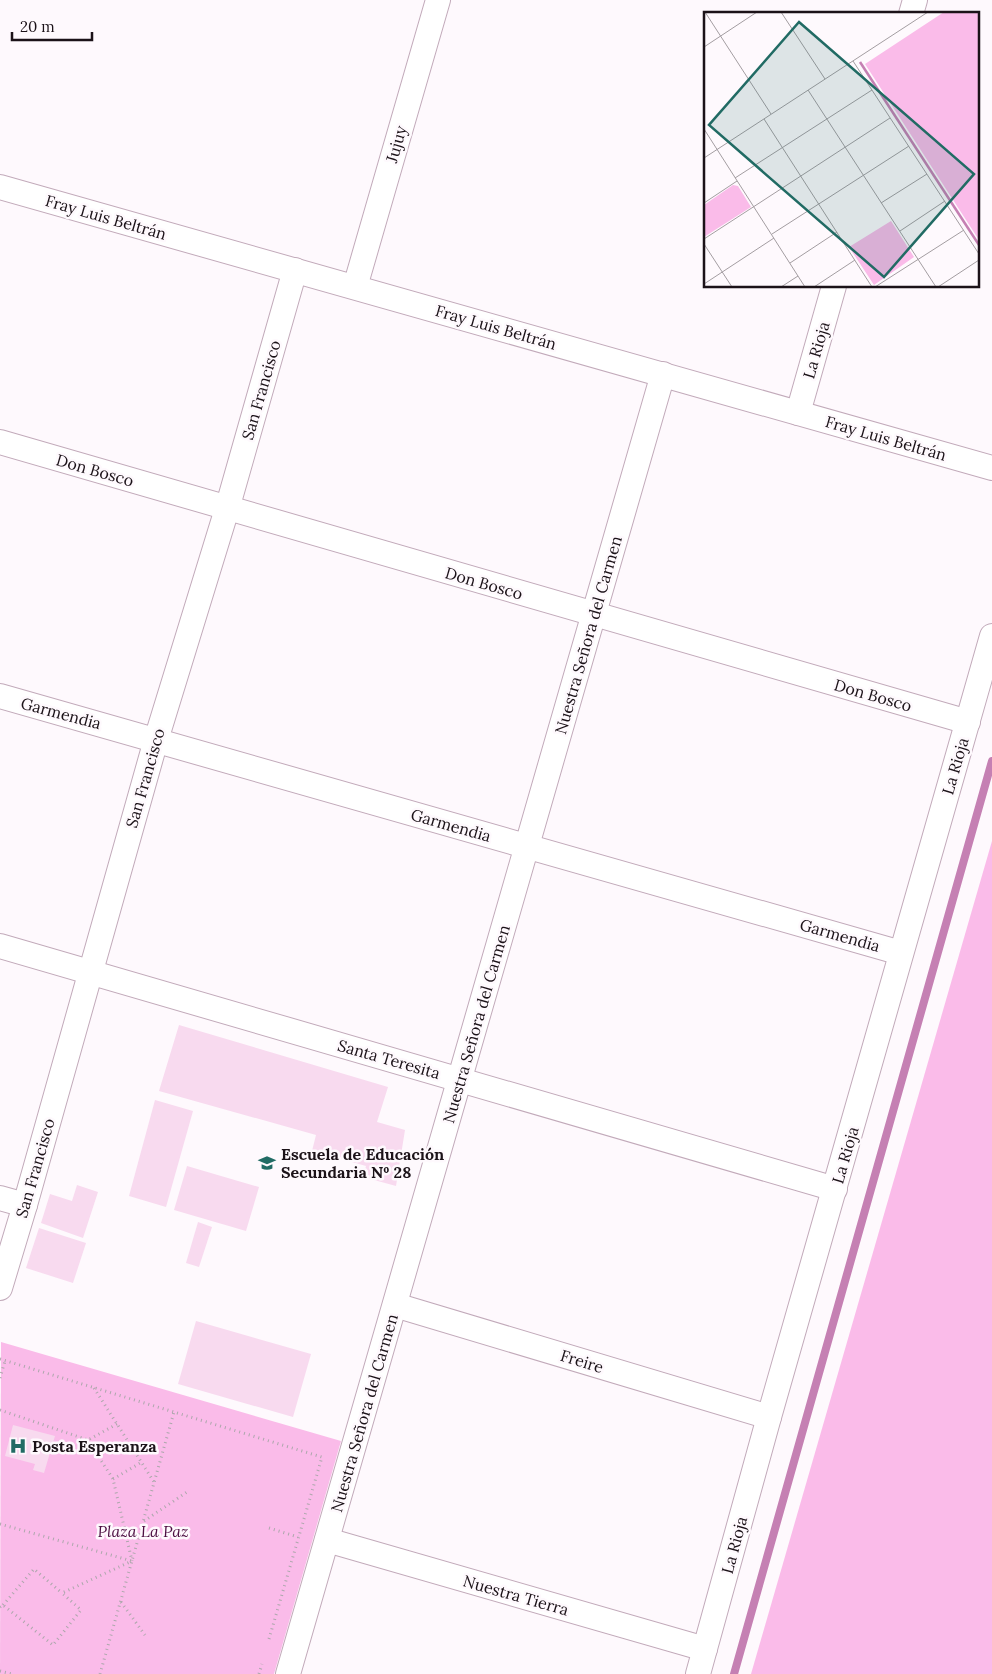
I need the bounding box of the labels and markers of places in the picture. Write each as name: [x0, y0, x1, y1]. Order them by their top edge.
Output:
place label: Escuela de Educación Secundaria Nº 28: [281, 1144, 444, 1182]
school or university icon: Escuela de Educación Secundaria Nº 28: [257, 1153, 277, 1173]
hospital icon: Posta Esperanza: [8, 1436, 28, 1456]
place label: Posta Esperanza: [32, 1436, 157, 1456]

